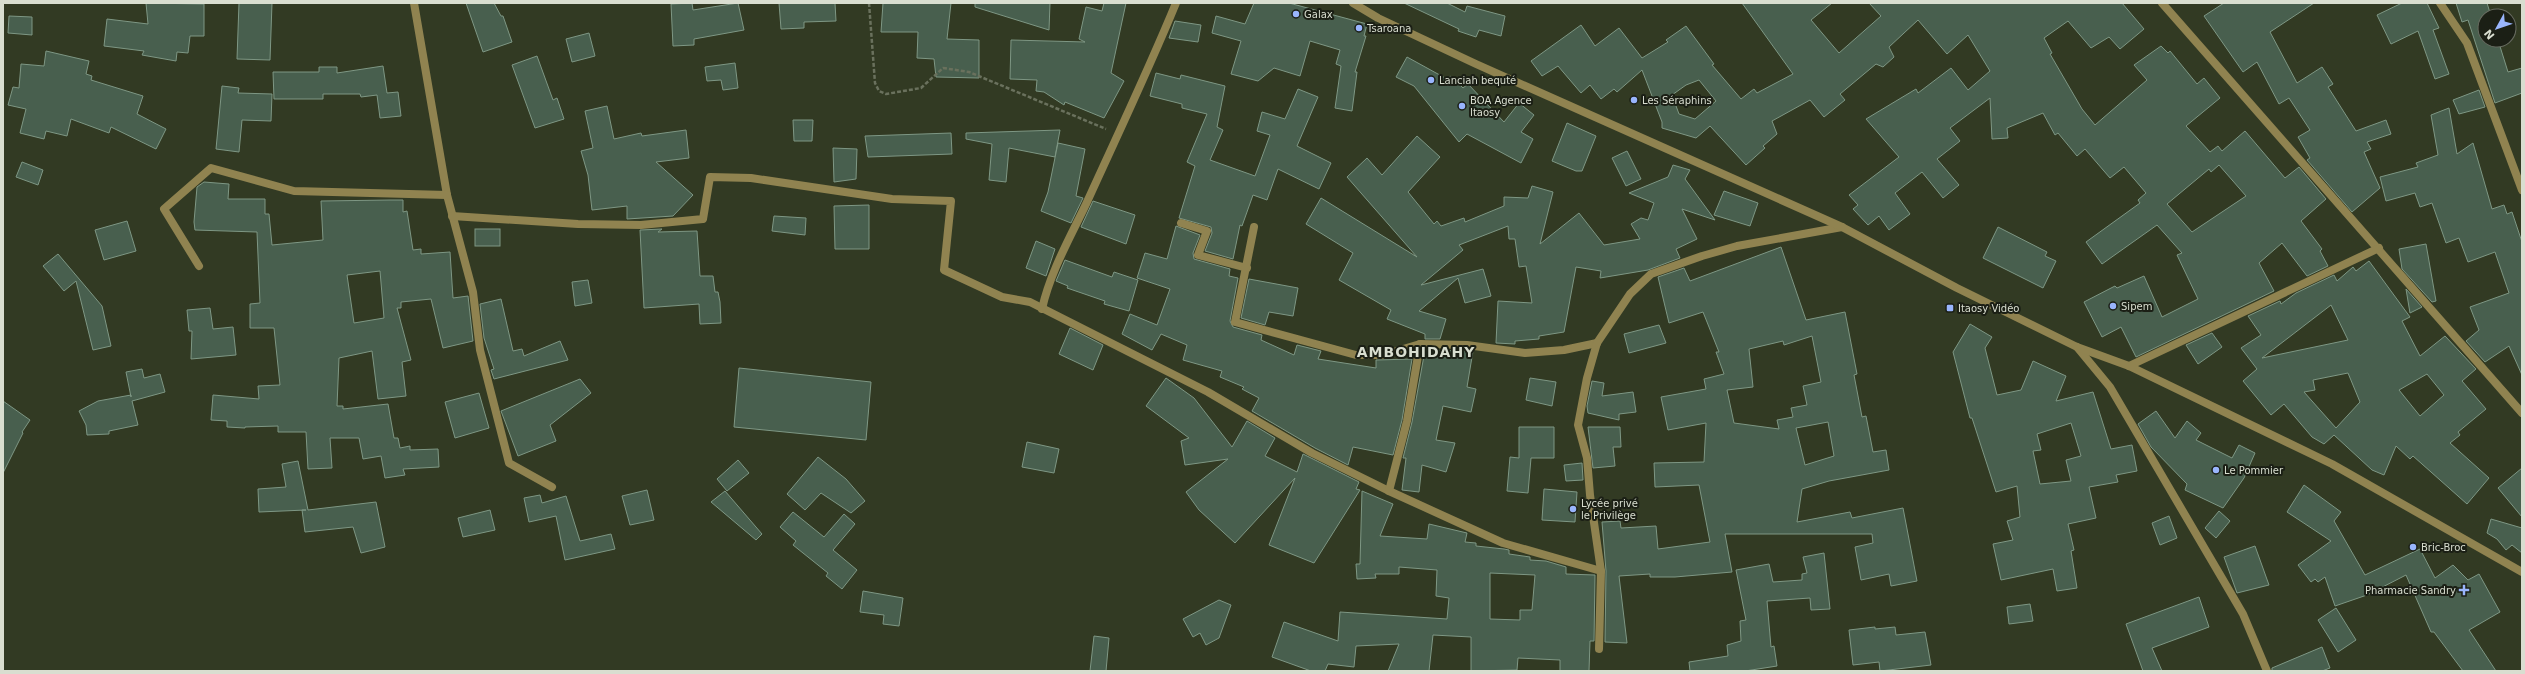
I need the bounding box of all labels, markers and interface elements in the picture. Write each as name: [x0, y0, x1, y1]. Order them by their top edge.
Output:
north arrow: [2477, 8, 2517, 48]
marker: Galax: [1291, 9, 1301, 19]
place label: Galax: [1304, 9, 1333, 20]
marker: Tsaroana: [1354, 23, 1364, 33]
place label: Tsaroana: [1366, 23, 1411, 34]
text: N: [2482, 26, 2498, 42]
marker: Lanciah bequté: [1426, 75, 1436, 85]
place label: Lanciah bequté: [1439, 75, 1516, 86]
place label: BOA Agence Itaosy: [1470, 95, 1532, 118]
marker: Les Séraphins: [1629, 95, 1639, 105]
place label: Les Séraphins: [1642, 95, 1712, 106]
marker: BOA Agence Itaosy: [1457, 101, 1467, 111]
marker: Sipem: [2108, 301, 2118, 311]
place label: Sipem: [2121, 301, 2152, 312]
marker: Itaosy Vidéo: [1945, 303, 1955, 313]
place label: Itaosy Vidéo: [1958, 303, 2019, 314]
district label: AMBOHIDAHY: [1357, 344, 1475, 360]
marker: Le Pommier: [2211, 465, 2221, 475]
place label: Le Pommier: [2224, 465, 2284, 476]
place label: Lycée privé le Privilège: [1581, 498, 1638, 521]
marker: Lycée privé le Privilège: [1568, 504, 1578, 514]
marker: Bric-Broc: [2408, 542, 2418, 552]
place label: Bric-Broc: [2421, 542, 2466, 553]
place label: Pharmacie Sandry: [2365, 585, 2456, 596]
marker: Pharmacie Sandry: [2459, 585, 2469, 595]

